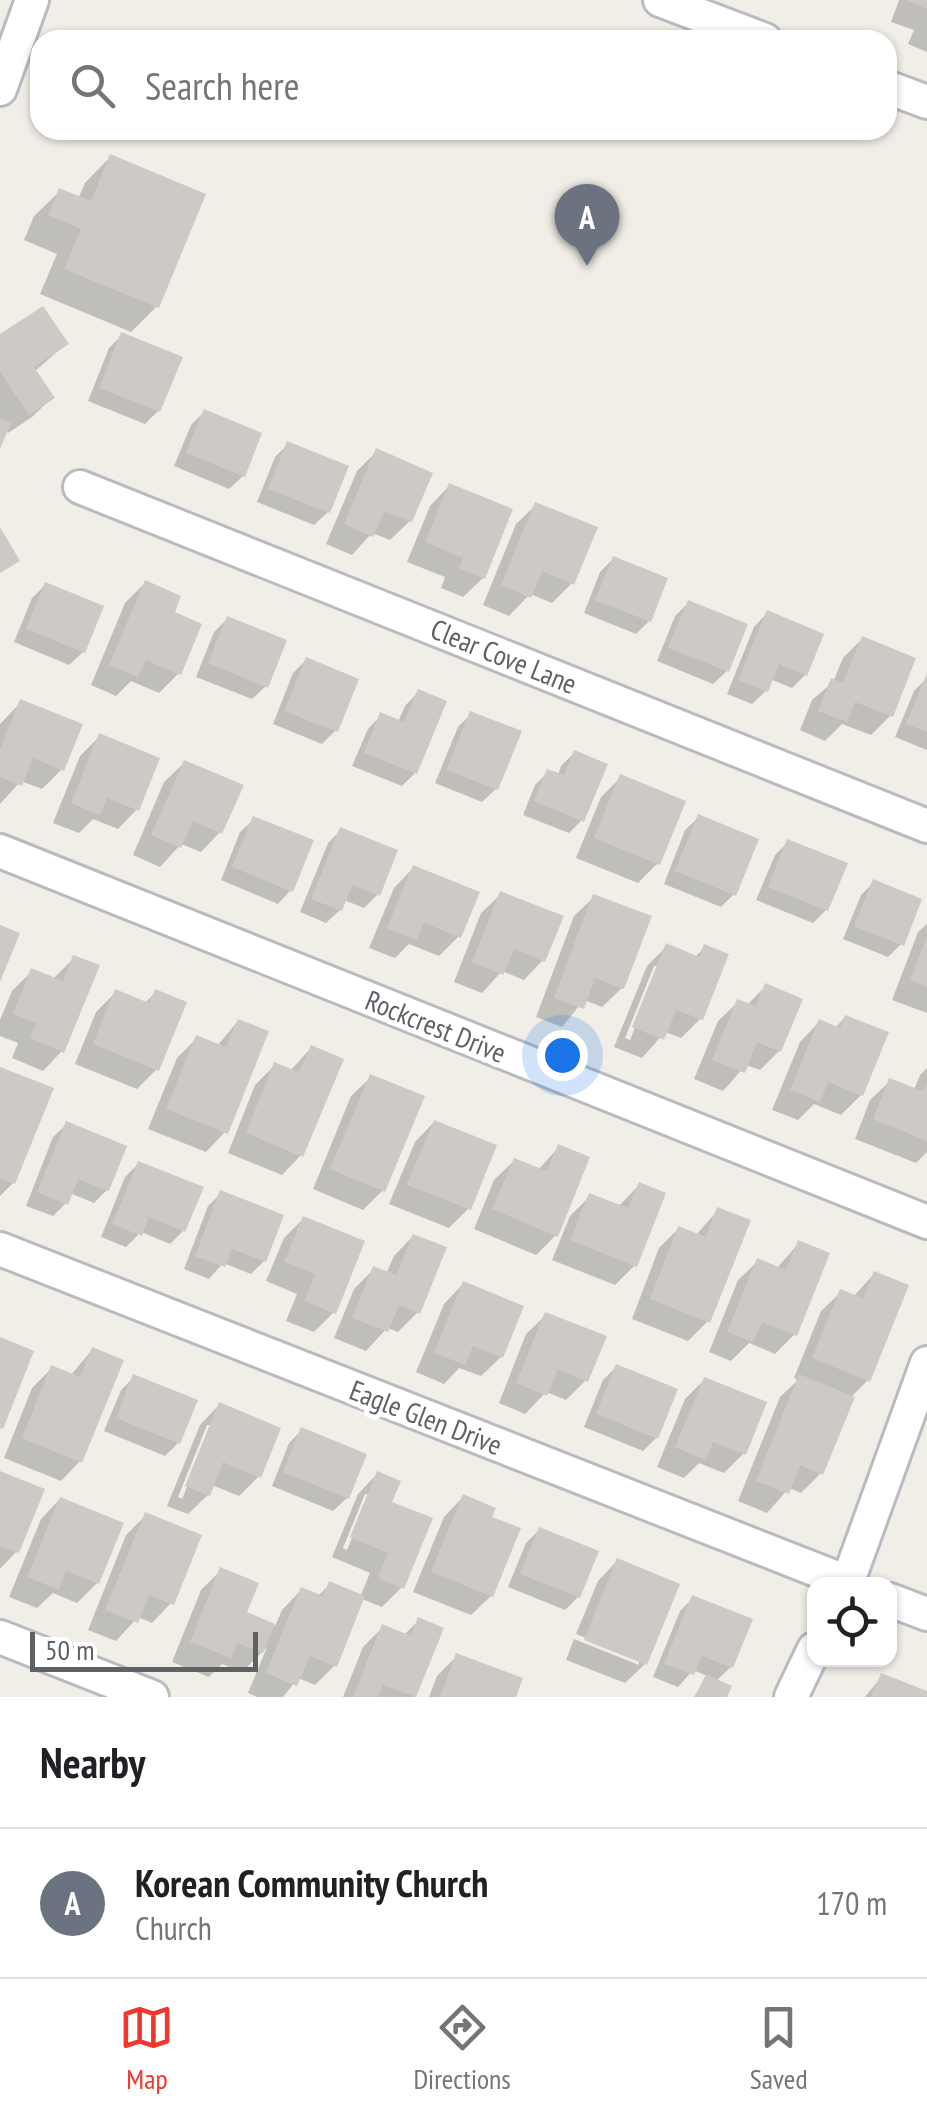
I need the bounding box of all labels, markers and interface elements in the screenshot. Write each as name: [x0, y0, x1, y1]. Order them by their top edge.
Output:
search box: [30, 30, 897, 140]
icon: search: [65, 58, 120, 113]
text: Search here: [145, 61, 299, 110]
pin: A: [554, 184, 620, 266]
street label: Clear Cove Lane: [426, 610, 582, 702]
street label: Rockcrest Drive: [360, 981, 512, 1071]
your location: [537, 1030, 588, 1081]
street label: Eagle Glen Drive: [345, 1371, 507, 1463]
map controls: [807, 1577, 897, 1667]
button: locate: [807, 1577, 897, 1667]
scale bar: [30, 1627, 258, 1672]
text: 50 m: [45, 1631, 94, 1668]
text: Nearby: [40, 1735, 145, 1790]
text: Korean Community Church: [135, 1858, 488, 1907]
text: A: [64, 1882, 81, 1924]
text: 170 m: [816, 1882, 887, 1924]
text: Church: [135, 1907, 212, 1949]
tab: Map: [119, 2000, 174, 2097]
tab: Directions: [413, 2000, 511, 2097]
tab: Saved: [750, 2000, 808, 2097]

